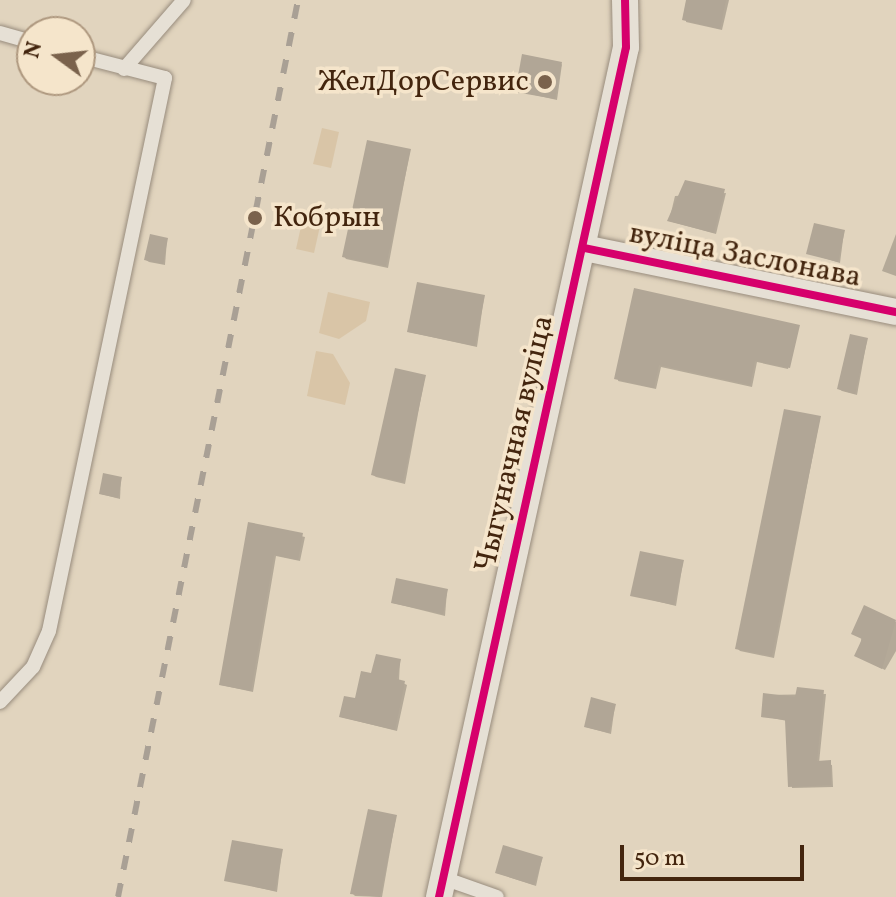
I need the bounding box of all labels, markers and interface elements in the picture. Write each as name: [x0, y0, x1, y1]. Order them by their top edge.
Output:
north arrow: [16, 16, 96, 96]
text: N: [17, 38, 51, 62]
place label: ЖелДорСервис: [318, 64, 529, 100]
marker: ЖелДорСервис: [536, 73, 554, 91]
place label: Кобрын: [273, 200, 381, 236]
marker: Кобрын: [244, 207, 266, 229]
street label: вуліца Заслонава: [626, 216, 864, 296]
street label: Чыгуначная вуліца: [468, 312, 562, 576]
scale bar: [624, 829, 808, 879]
text: 50 m: [634, 842, 686, 876]

